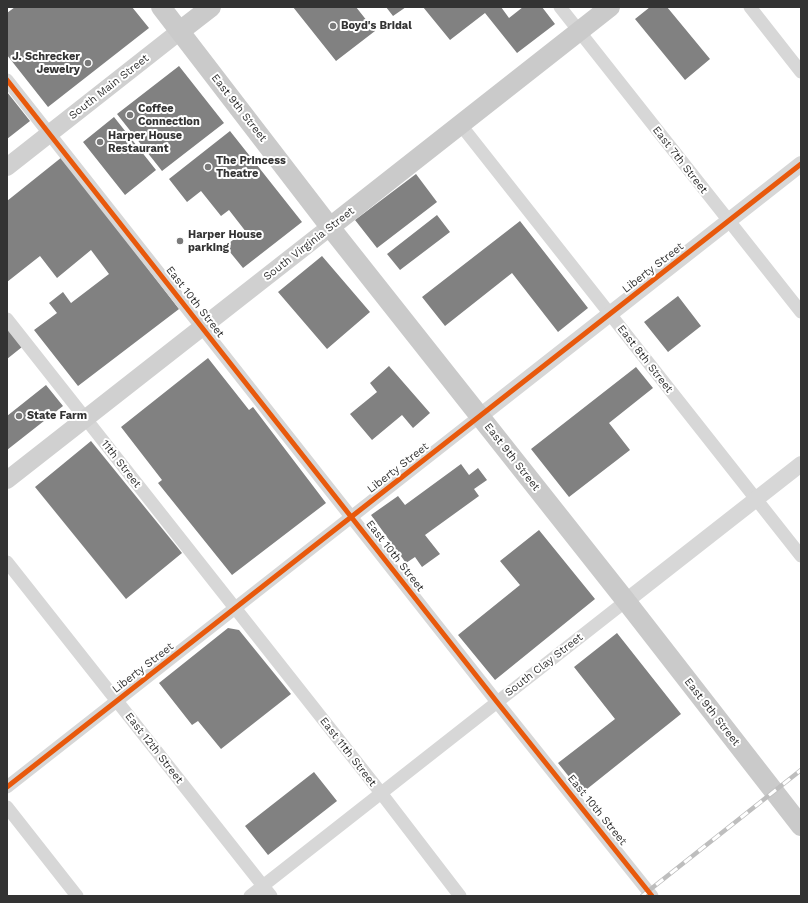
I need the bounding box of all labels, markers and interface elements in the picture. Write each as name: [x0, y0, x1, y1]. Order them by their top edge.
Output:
place label: Boyd's Bridal: [341, 19, 412, 33]
marker: Boyd's Bridal: [328, 21, 338, 31]
place label: J. Schrecker Jewelry: [12, 50, 80, 76]
street label: South Main Street: [66, 52, 152, 122]
marker: J. Schrecker Jewelry: [83, 58, 93, 68]
street label: East 9th Street: [208, 71, 270, 145]
place label: Coffee Connection: [138, 102, 200, 128]
marker: Coffee Connection: [125, 110, 135, 120]
street label: East 7th Street: [650, 124, 710, 196]
place label: Harper House Restaurant: [108, 129, 182, 155]
marker: Harper House Restaurant: [95, 137, 105, 147]
place label: The Princess Theatre: [216, 154, 286, 180]
marker: The Princess Theatre: [203, 162, 213, 172]
street label: South Virginia Street: [261, 204, 357, 284]
place label: Harper House parking: [188, 228, 262, 254]
marker: Harper House parking: [175, 236, 185, 246]
street label: Liberty Street: [620, 240, 686, 296]
street label: East 10th Street: [163, 264, 227, 340]
street label: East 8th Street: [614, 322, 676, 396]
place label: State Farm: [27, 409, 87, 423]
marker: State Farm: [14, 411, 24, 421]
street label: East 9th Street: [481, 420, 543, 494]
street label: 11th Street: [98, 438, 144, 490]
street label: Liberty Street: [365, 440, 431, 496]
street label: East 10th Street: [363, 518, 427, 594]
street label: South Clay Street: [503, 631, 585, 699]
street label: Liberty Street: [110, 640, 176, 696]
street label: East 9th Street: [681, 675, 743, 749]
street label: East 12th Street: [122, 710, 186, 786]
street label: East 11th Street: [317, 715, 379, 789]
street label: East 10th Street: [565, 772, 629, 848]

